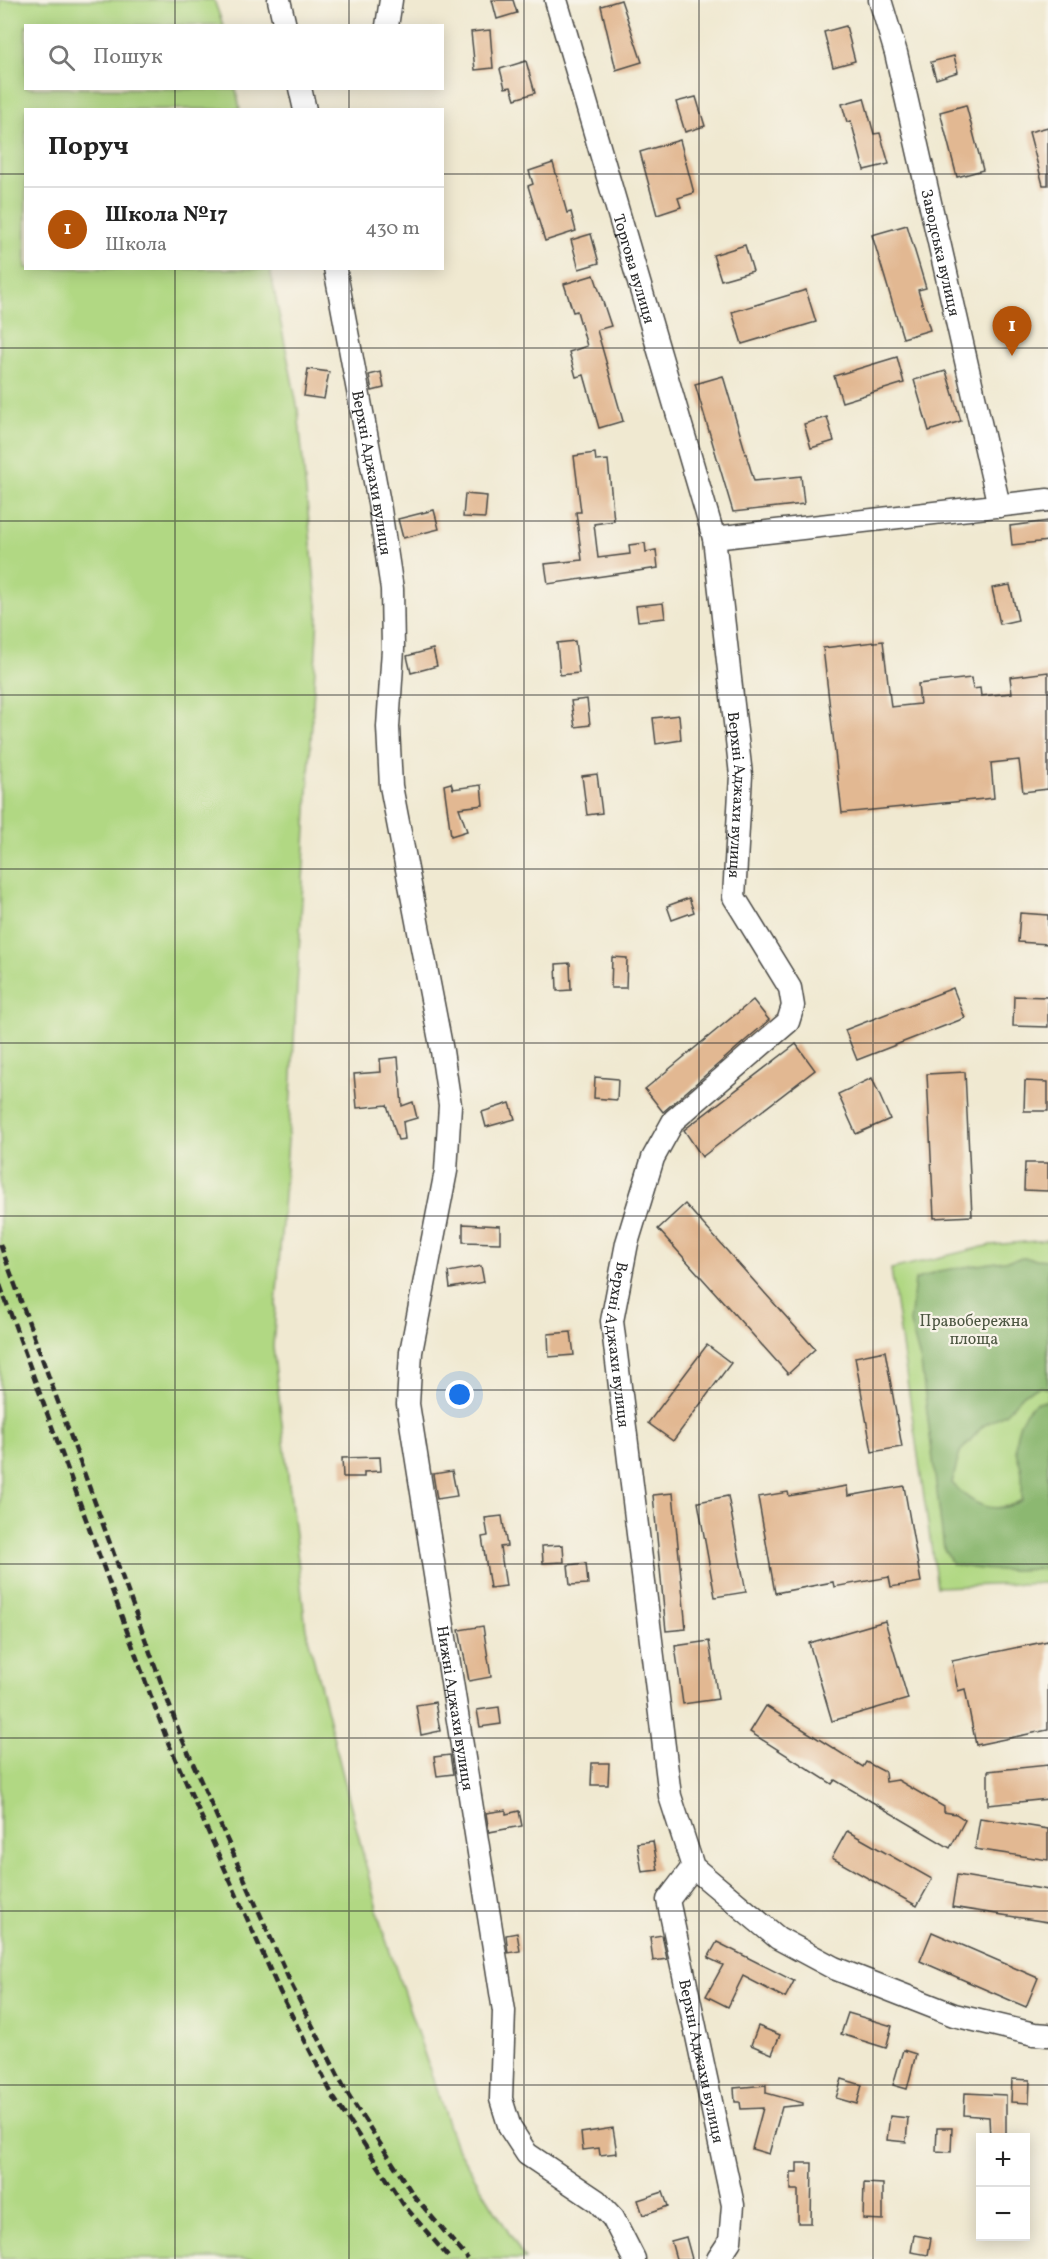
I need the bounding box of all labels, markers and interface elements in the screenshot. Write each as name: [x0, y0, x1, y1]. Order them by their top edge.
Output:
search box: [24, 24, 444, 90]
icon: search: [45, 41, 78, 74]
text: Пошук: [93, 42, 163, 73]
text: Поруч: [48, 129, 129, 165]
street label: Заводська вулиця: [914, 187, 965, 319]
text: Школа №17: [105, 200, 228, 231]
street label: Торгова вулиця: [607, 212, 659, 327]
text: 1: [63, 215, 72, 243]
text: 430 m: [365, 215, 420, 243]
text: Школа: [105, 231, 167, 259]
pin: 1: [992, 306, 1032, 356]
street label: Верхні Аджахи вулиця: [345, 389, 396, 557]
street label: Верхні Аджахи вулиця: [721, 711, 750, 879]
street label: Верхні Аджахи вулиця: [599, 1260, 634, 1429]
park label: Правобережна площа: [920, 1311, 1028, 1351]
your location: [445, 1380, 474, 1409]
street label: Нижні Аджахи вулиця: [430, 1624, 478, 1792]
street label: Верхні Аджахи вулиця: [672, 1977, 729, 2145]
map controls: [976, 2133, 1030, 2241]
button: +: [976, 2133, 1030, 2187]
button: −: [976, 2187, 1030, 2241]

